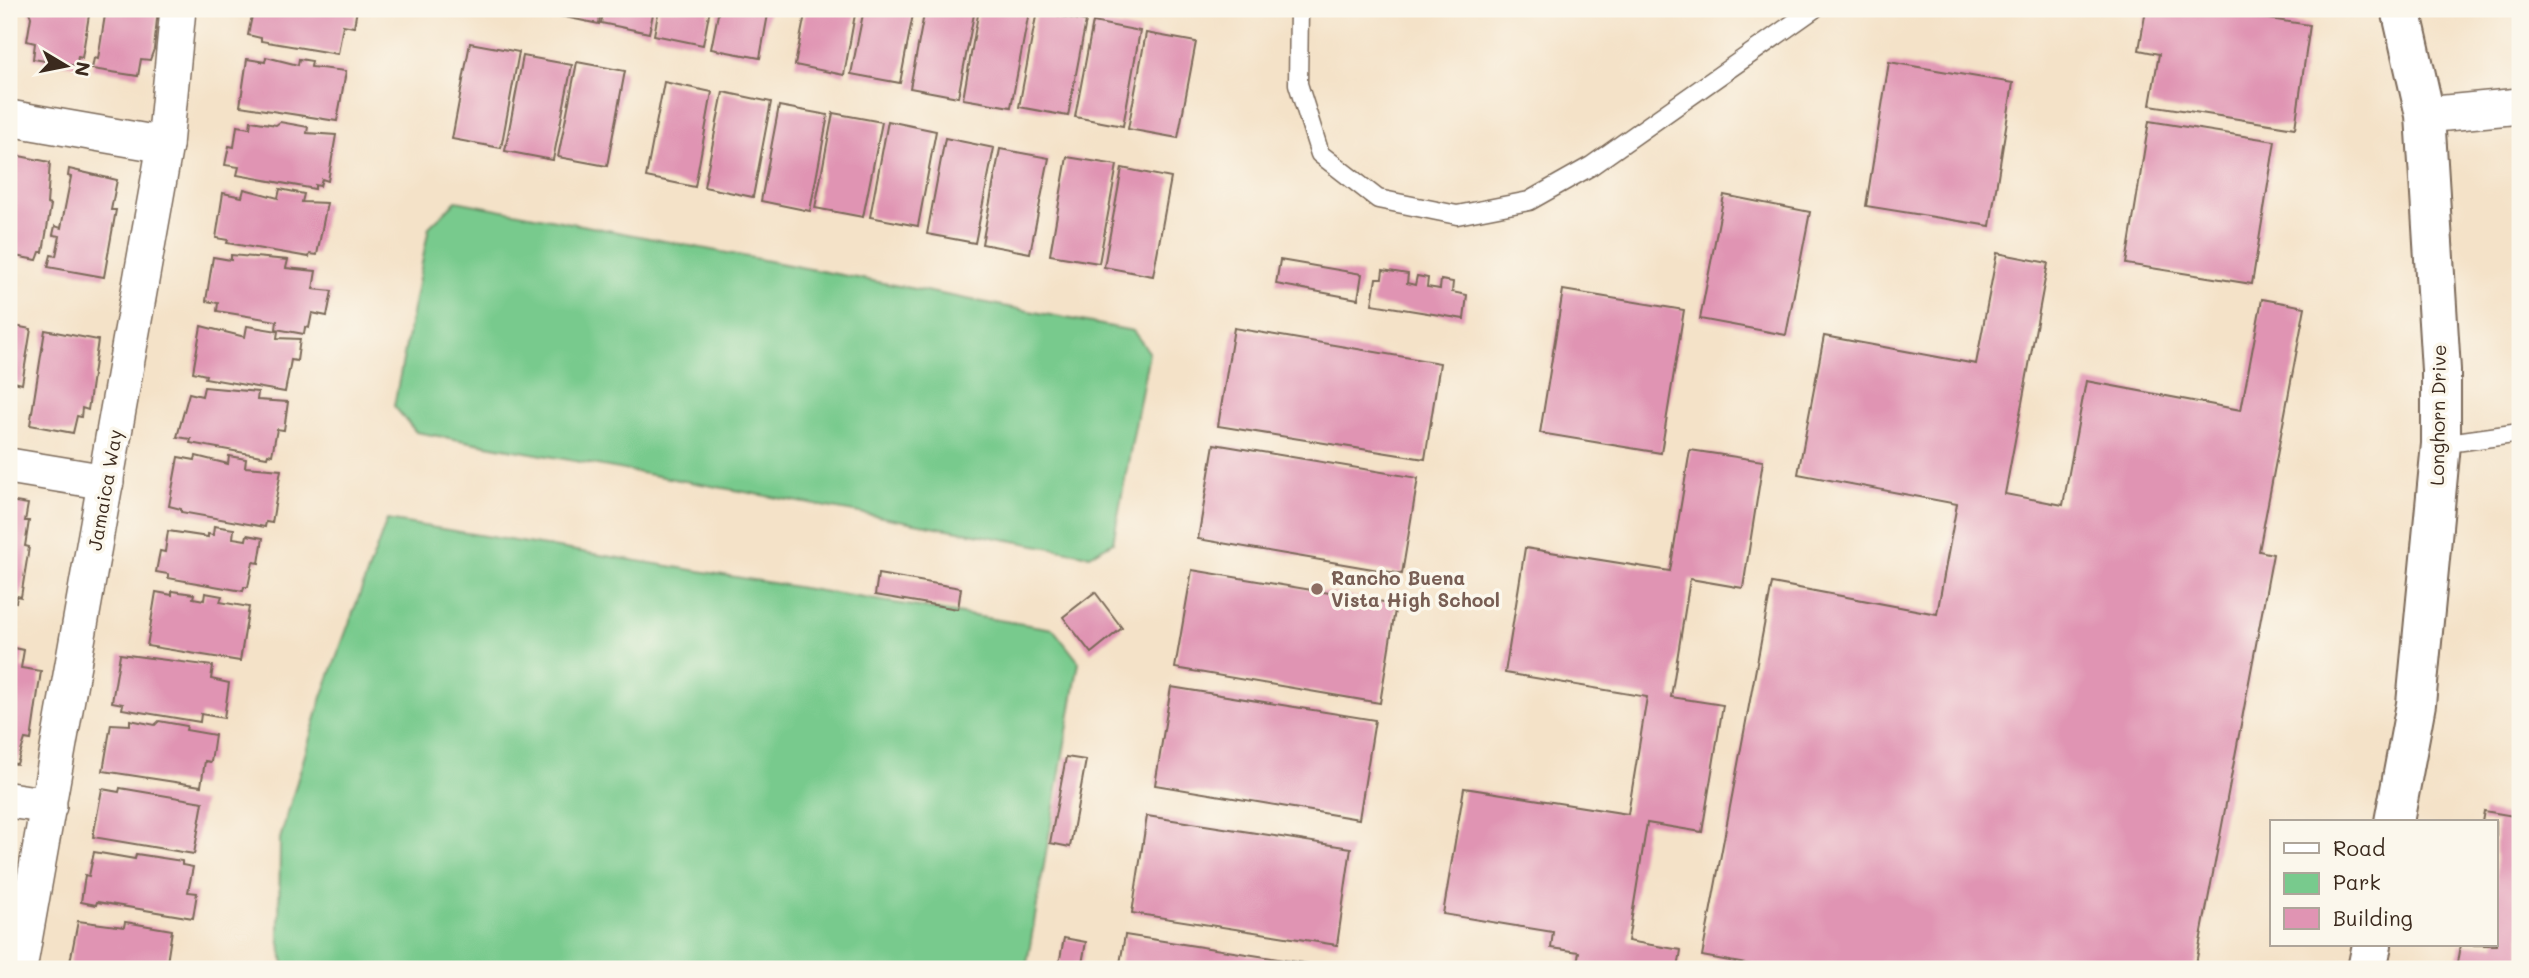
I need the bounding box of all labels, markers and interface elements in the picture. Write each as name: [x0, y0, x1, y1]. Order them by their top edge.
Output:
north arrow: [32, 32, 102, 102]
text: N: [70, 60, 97, 78]
street label: Longhorn Drive: [2424, 344, 2451, 486]
street label: Jamaica Way: [82, 427, 127, 552]
place label: Rancho Buena Vista High School: [1331, 565, 1500, 612]
marker: Rancho Buena Vista High School: [1309, 581, 1325, 597]
legend: [2270, 820, 2498, 946]
text: Road: [2333, 834, 2385, 861]
text: Park: [2333, 868, 2381, 895]
text: Building: [2333, 904, 2413, 931]

